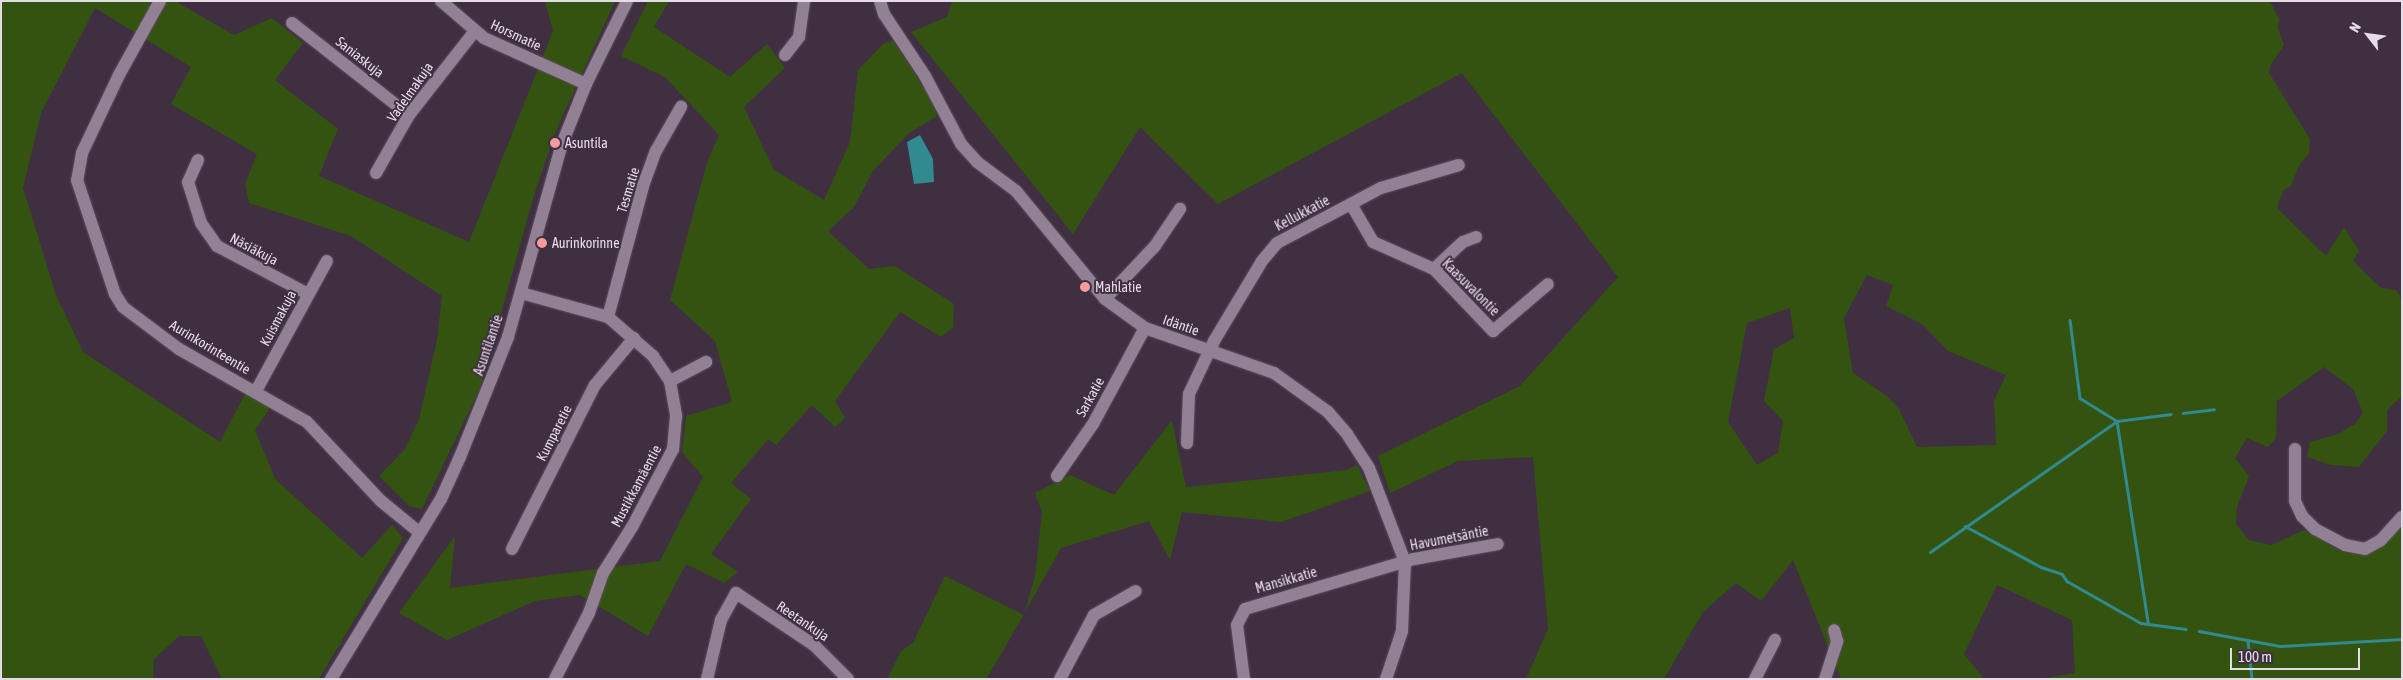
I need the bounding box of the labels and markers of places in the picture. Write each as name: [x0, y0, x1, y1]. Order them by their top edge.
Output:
place label: Asuntila: [565, 135, 608, 151]
marker: Asuntila: [549, 137, 561, 149]
place label: Aurinkorinne: [552, 235, 620, 251]
marker: Aurinkorinne: [536, 237, 548, 249]
place label: Mahlatie: [1095, 279, 1142, 295]
marker: Mahlatie: [1079, 281, 1091, 293]

